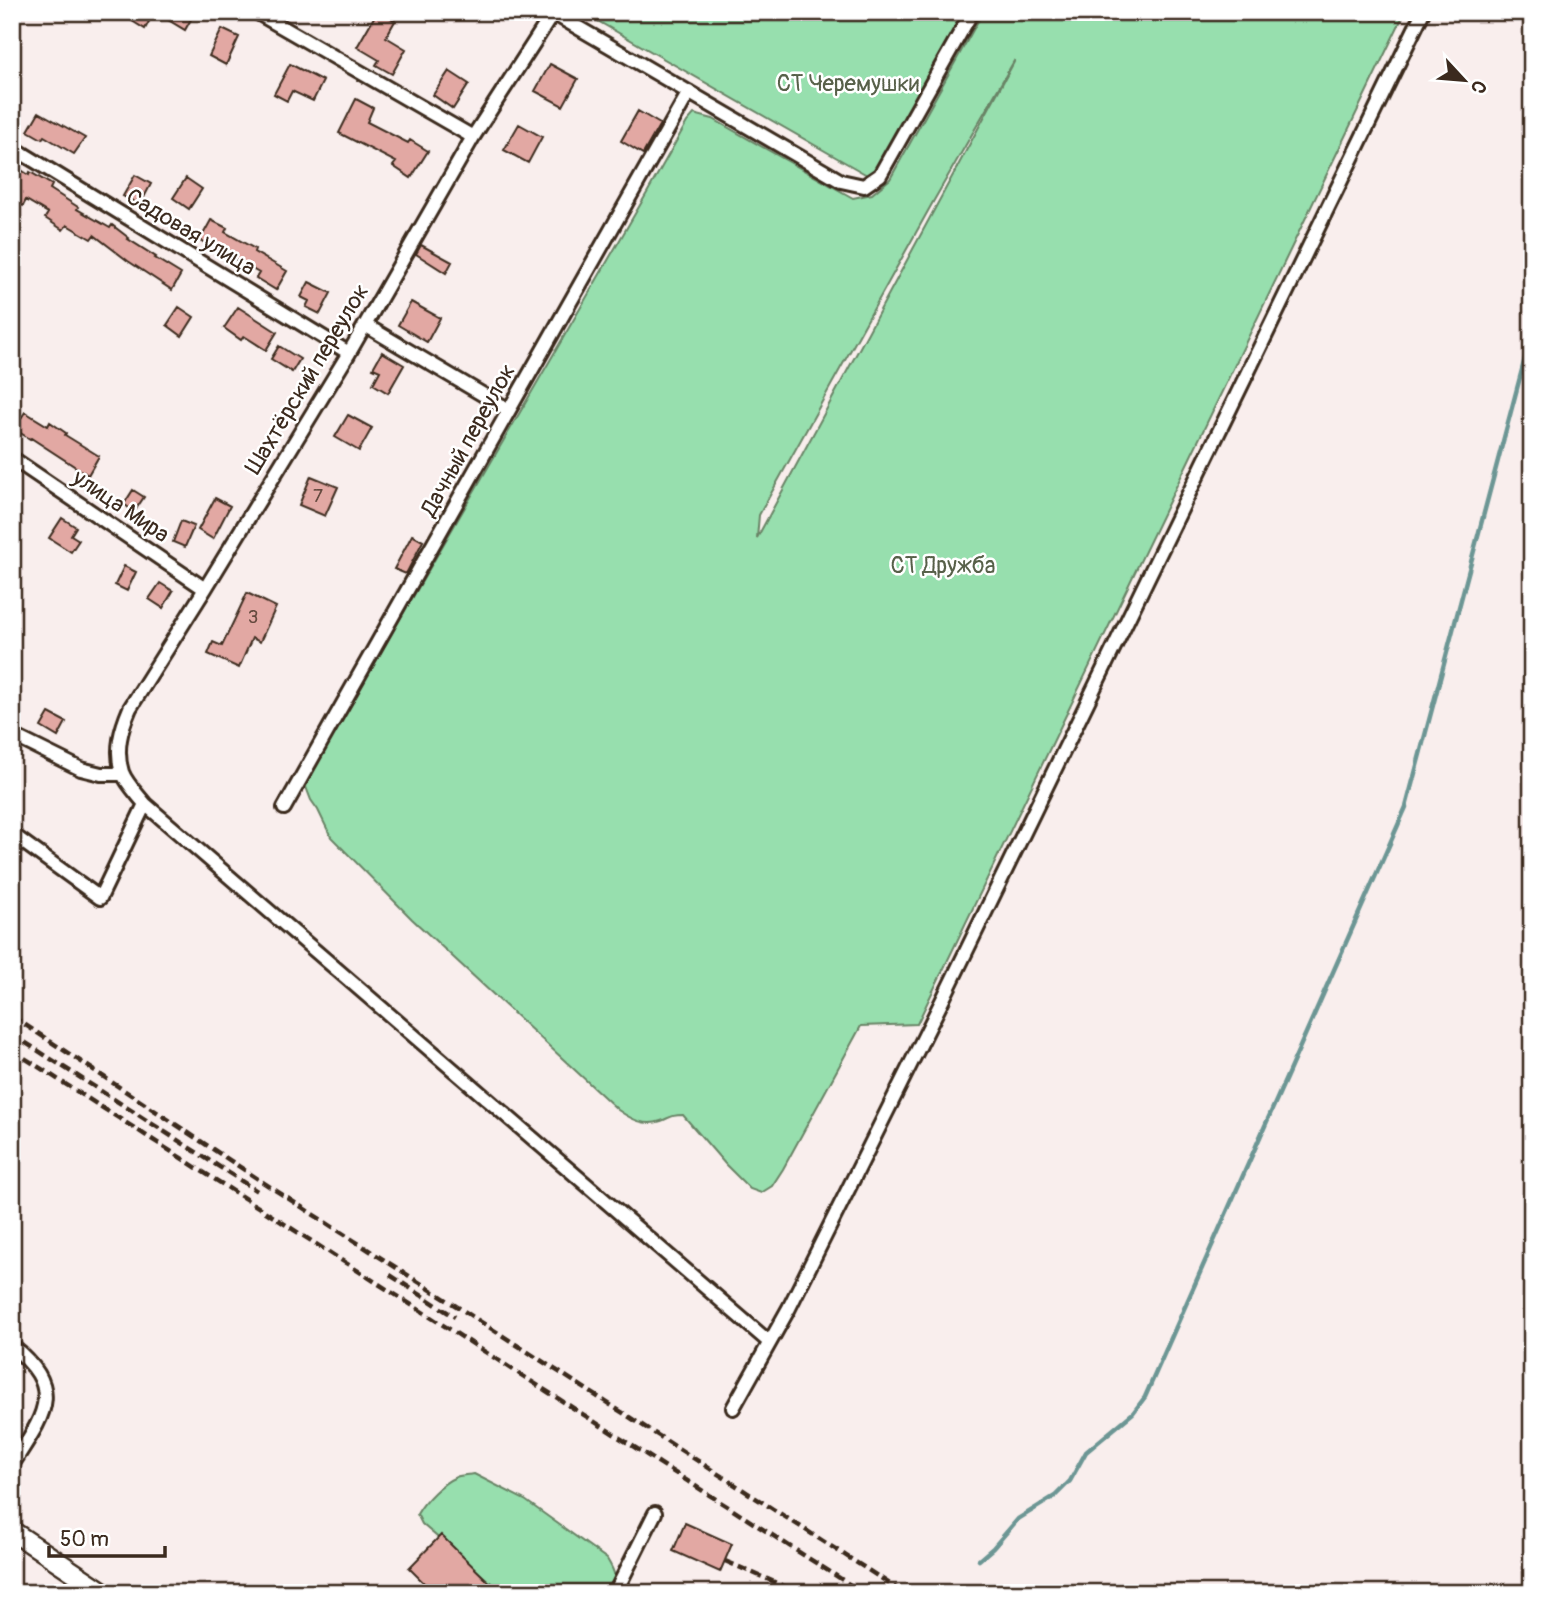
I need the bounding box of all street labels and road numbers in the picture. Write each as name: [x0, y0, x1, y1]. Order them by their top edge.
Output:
street label: Садовая улица: [121, 182, 261, 282]
street label: Шахтёрский переулок: [239, 278, 375, 479]
street label: Дачный переулок: [414, 359, 522, 522]
street label: улица Мира: [66, 462, 175, 549]

